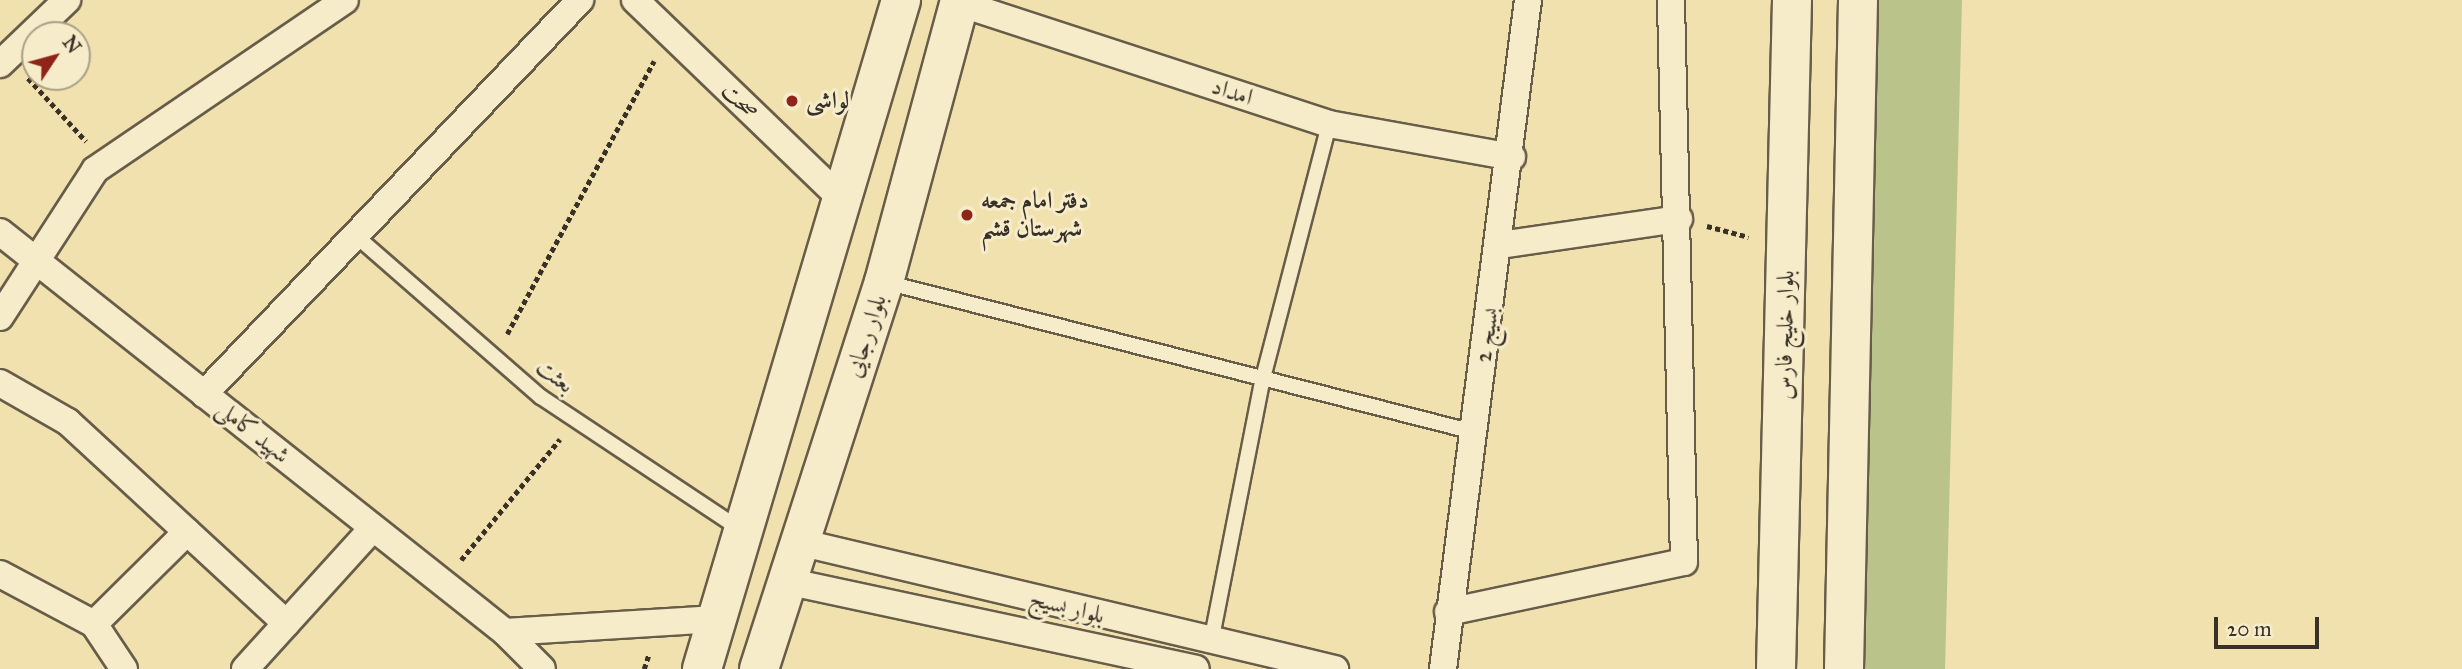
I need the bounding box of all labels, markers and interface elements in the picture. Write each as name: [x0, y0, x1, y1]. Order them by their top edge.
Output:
north arrow: [21, 21, 91, 91]
text: N: [58, 31, 86, 58]
street label: امداد: [1208, 72, 1256, 112]
street label: صحت: [715, 76, 765, 126]
place label: لواشی: [806, 87, 849, 115]
marker: لواشی: [784, 93, 800, 109]
place label: دفتر امام جمعه شهرستان قشم: [981, 187, 1089, 243]
marker: دفتر امام جمعه شهرستان قشم: [959, 207, 975, 223]
street label: بلوار خلیج فارس: [1769, 270, 1801, 400]
street label: بلوار رجایی: [839, 291, 893, 381]
street label: بسیج 2: [1469, 306, 1505, 364]
street label: بعثت: [530, 352, 580, 400]
street label: شهید کاملی: [210, 394, 296, 470]
street label: بلوار بسیج: [1026, 584, 1108, 630]
scale bar: [2217, 602, 2322, 646]
text: 20 m: [2227, 616, 2272, 642]

